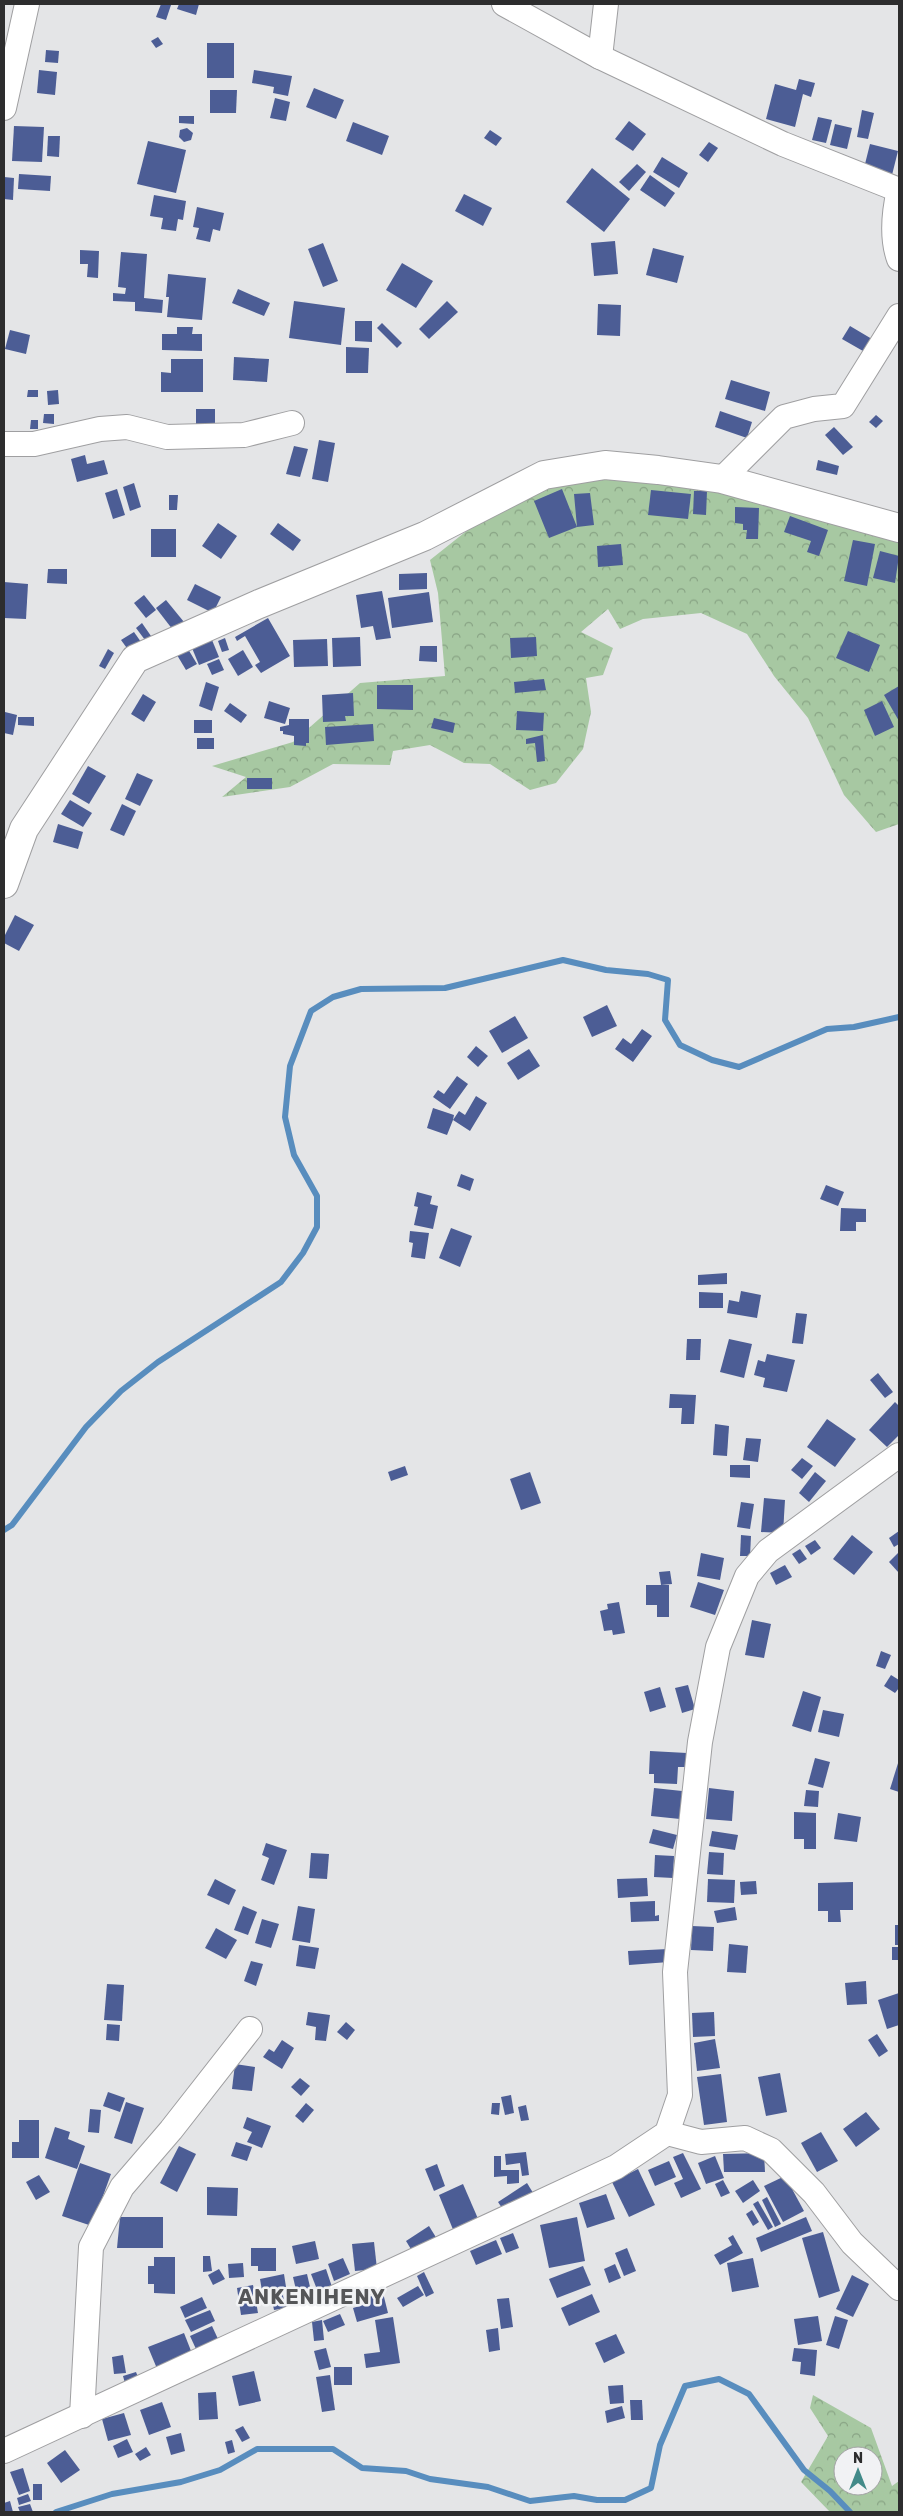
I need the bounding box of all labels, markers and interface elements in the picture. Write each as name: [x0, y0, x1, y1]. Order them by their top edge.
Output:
district label: ANKENIHENY: [238, 2284, 386, 2309]
north arrow: [833, 2446, 883, 2496]
text: N: [853, 2450, 863, 2467]

